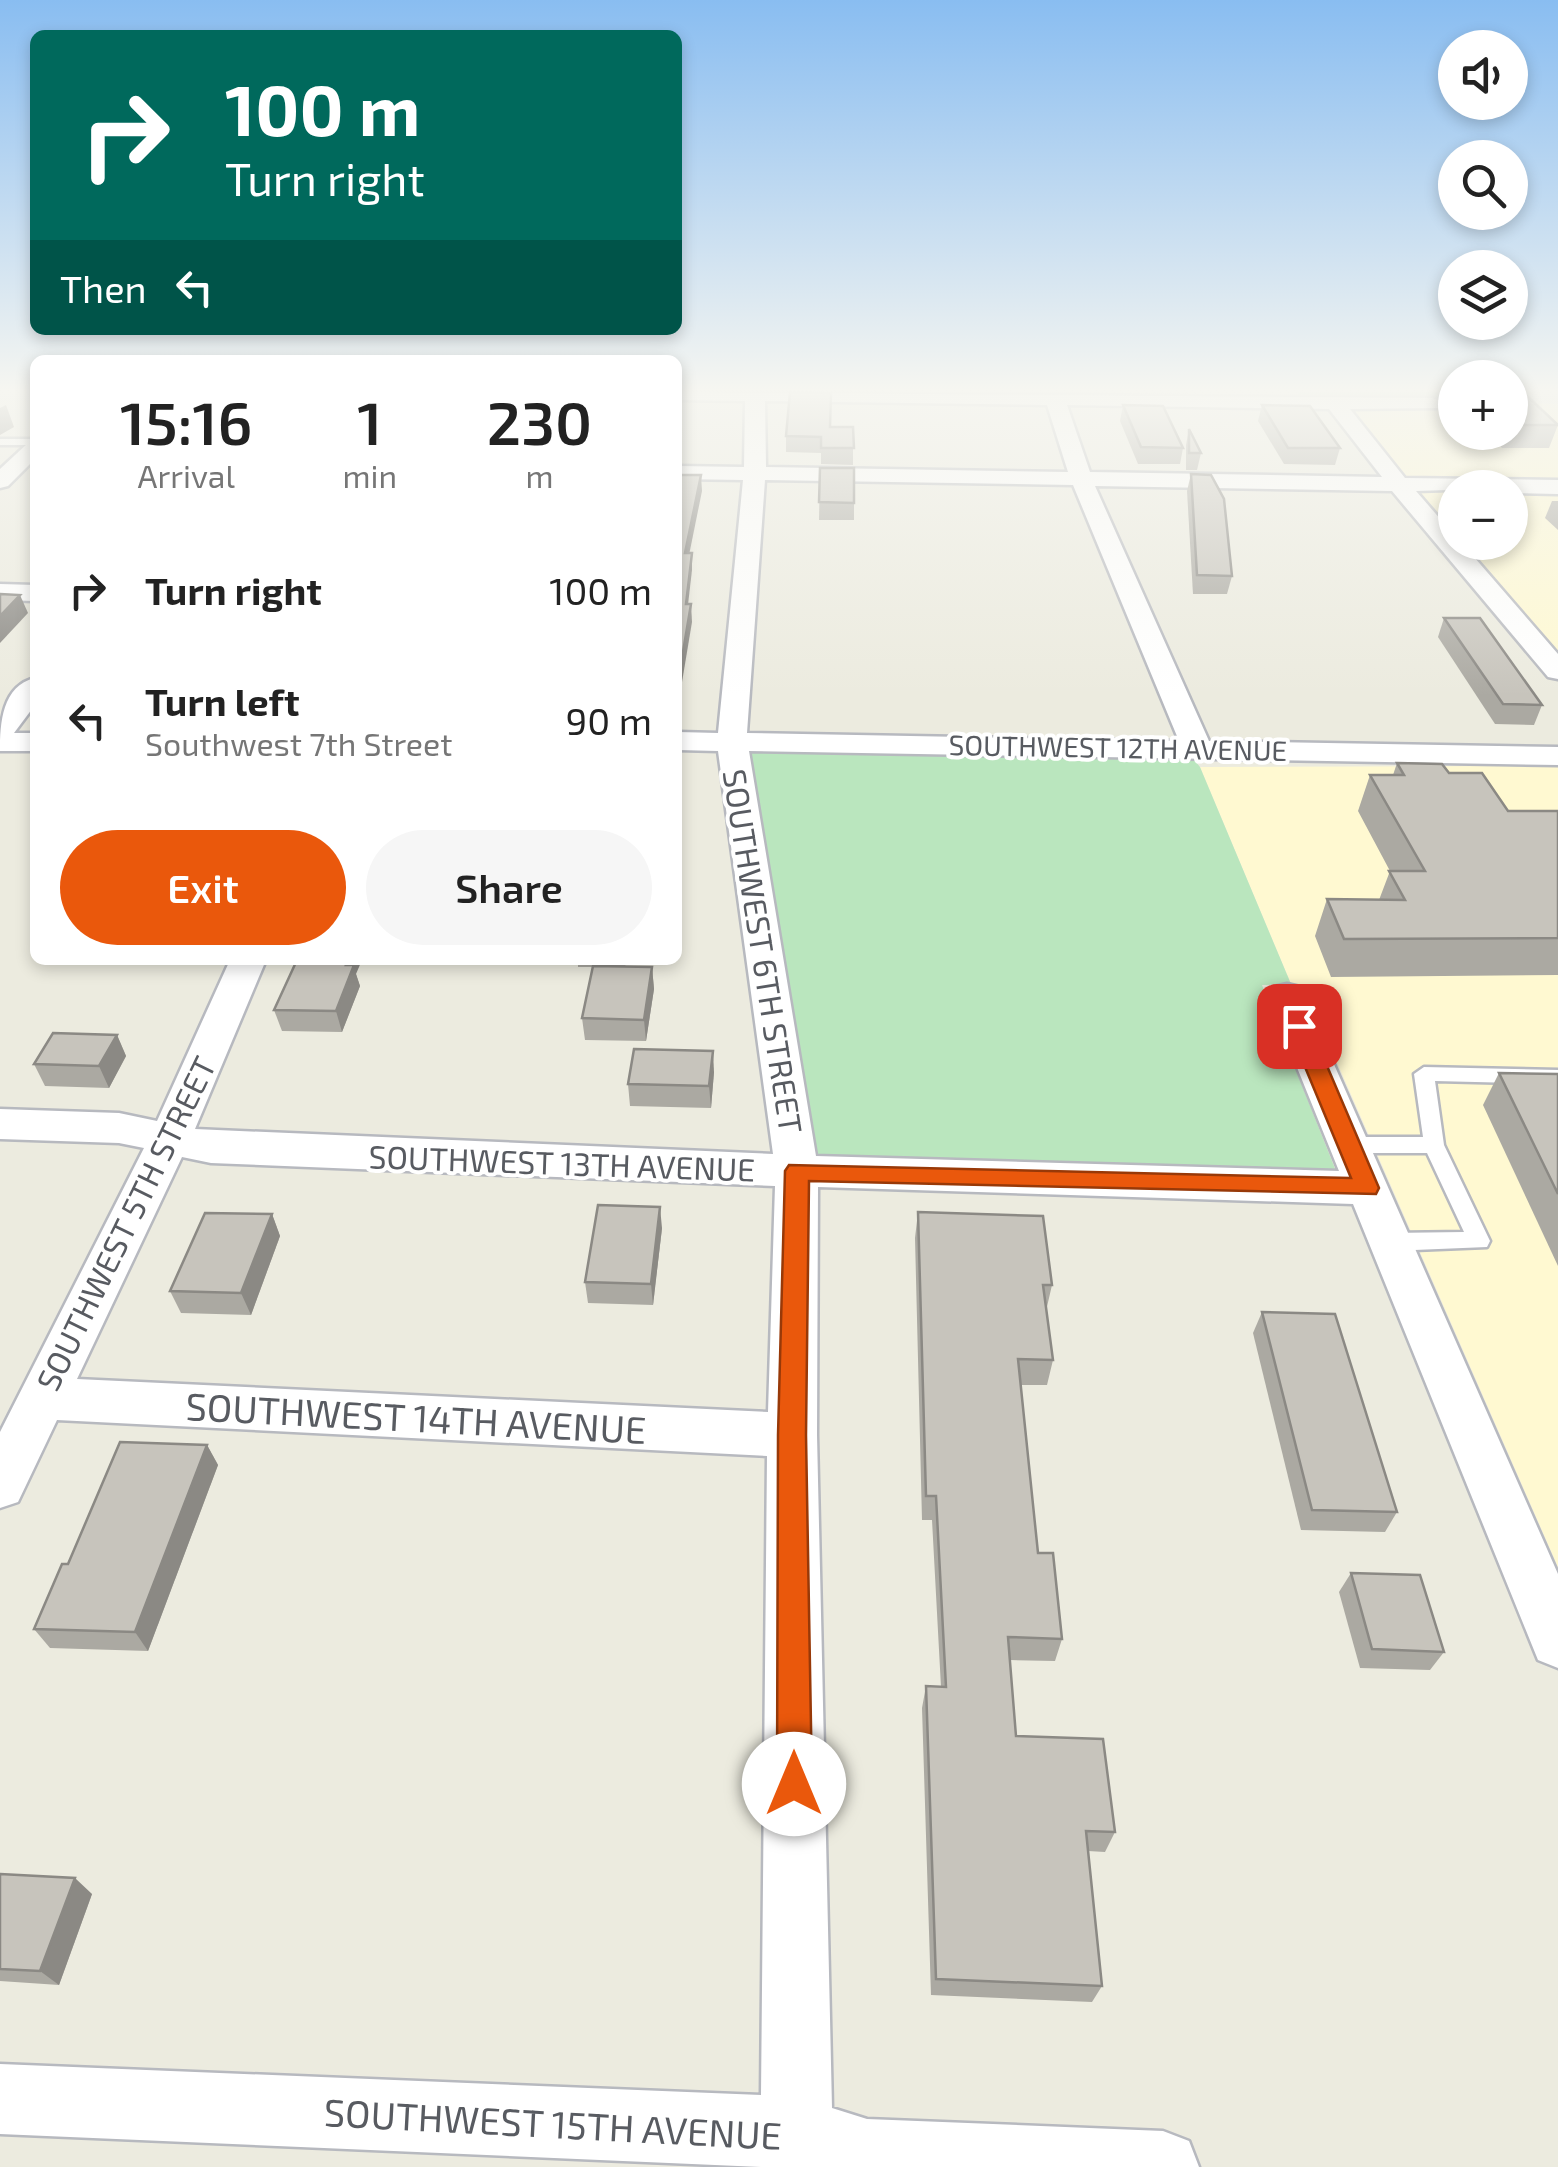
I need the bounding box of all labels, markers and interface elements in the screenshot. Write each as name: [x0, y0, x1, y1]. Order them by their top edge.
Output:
map controls: [1438, 30, 1528, 560]
button: sound: [1438, 30, 1528, 120]
text: 100 m: [225, 66, 420, 150]
icon: right: [60, 70, 190, 200]
button: search: [1438, 140, 1528, 230]
text: Turn right: [225, 151, 425, 205]
button: layers: [1438, 250, 1528, 340]
icon: left: [167, 260, 222, 315]
text: Then: [60, 265, 147, 311]
button: +: [1438, 360, 1528, 450]
text: 15:16: [120, 385, 253, 457]
text: 1: [357, 385, 382, 457]
text: 230: [487, 385, 592, 457]
text: Arrival: [138, 456, 235, 494]
text: min: [342, 456, 397, 494]
text: m: [525, 456, 554, 494]
button: −: [1438, 470, 1528, 560]
icon: right: [60, 563, 115, 618]
text: Turn right: [145, 567, 322, 613]
text: 100 m: [549, 567, 652, 613]
text: Turn left: [145, 678, 300, 724]
icon: left: [60, 693, 115, 748]
text: 90 m: [566, 697, 652, 743]
text: Southwest 7th Street: [145, 724, 452, 762]
street label: SOUTHWEST 12TH AVENUE: [948, 727, 1288, 767]
street label: SOUTHWEST 6TH STREET: [716, 766, 812, 1136]
button: Exit: [60, 830, 346, 945]
button: Share: [366, 830, 652, 945]
pin: [1257, 984, 1342, 1069]
icon: arrive: [1272, 999, 1327, 1054]
street label: SOUTHWEST 5TH STREET: [28, 1050, 222, 1396]
street label: SOUTHWEST 13TH AVENUE: [368, 1136, 756, 1188]
street label: SOUTHWEST 14TH AVENUE: [185, 1382, 647, 1452]
position arrow: [742, 1732, 846, 1836]
street label: SOUTHWEST 15TH AVENUE: [323, 2088, 783, 2158]

